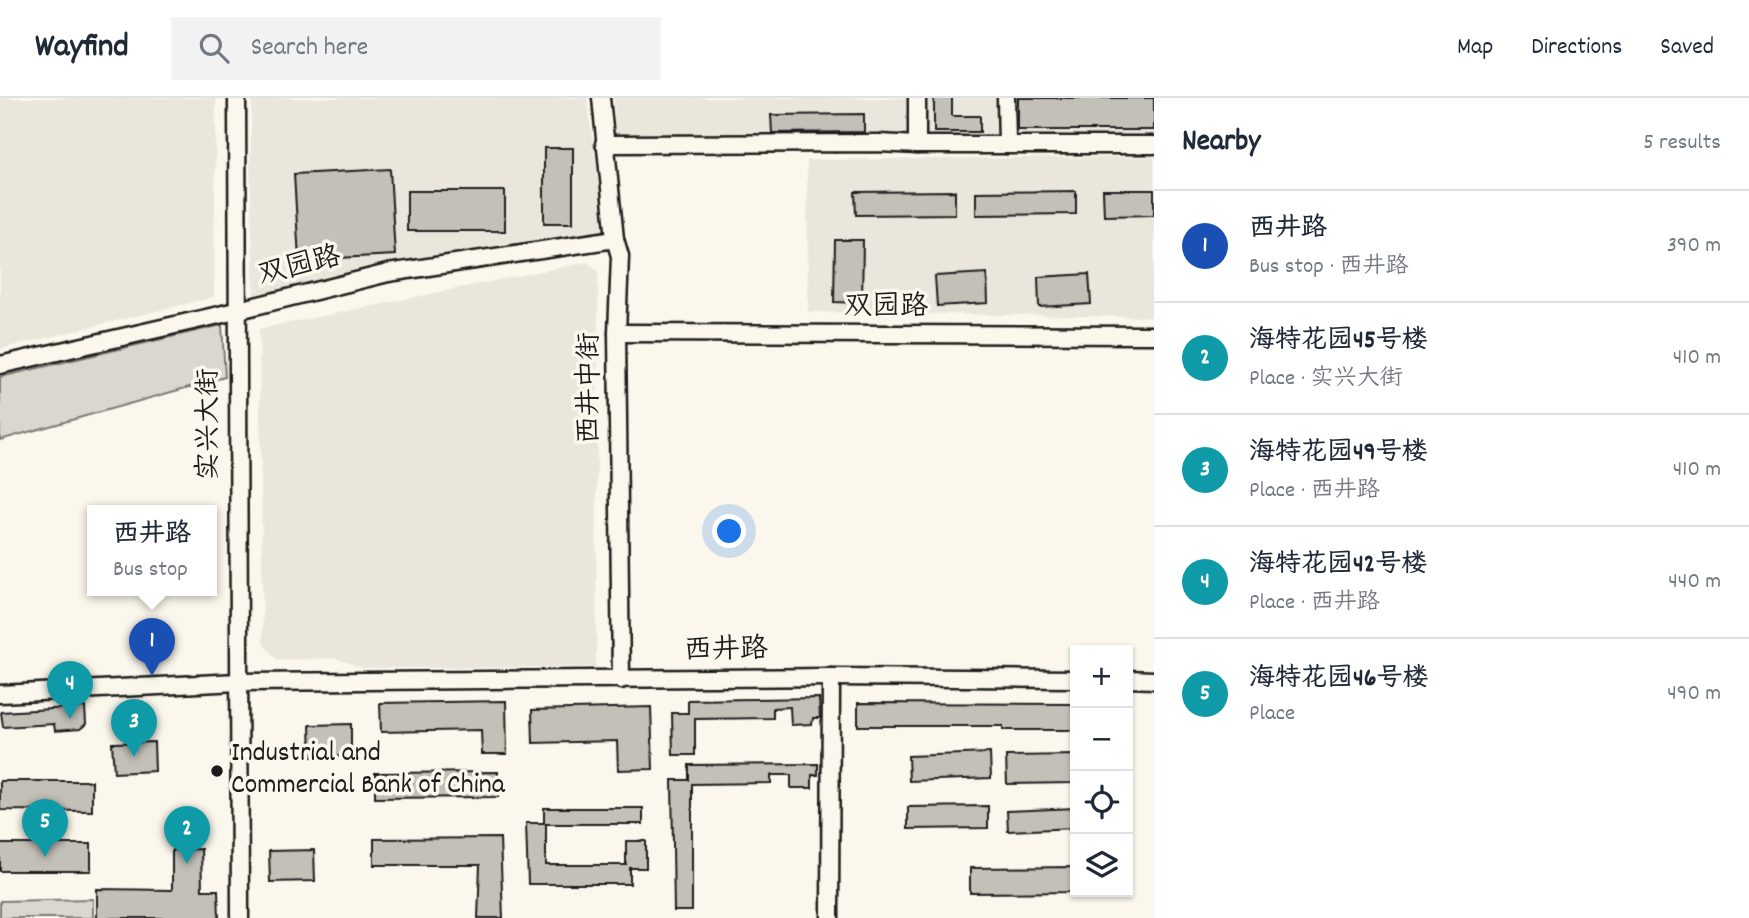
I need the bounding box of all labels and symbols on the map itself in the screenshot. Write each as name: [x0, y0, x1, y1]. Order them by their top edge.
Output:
street label: 双园路: [254, 238, 346, 298]
street label: 双园路: [844, 289, 928, 329]
street label: 西井中街: [572, 332, 612, 444]
street label: 实兴大街: [191, 368, 231, 480]
your location: [712, 514, 746, 548]
pin: 1: [129, 618, 175, 676]
street label: 西井路: [684, 631, 768, 673]
pin: 4: [47, 661, 93, 719]
pin: 3: [111, 699, 157, 757]
place label: Industrial and Commercial Bank of China: [231, 735, 506, 807]
marker: Industrial and Commercial Bank of China: [209, 763, 225, 779]
pin: 5: [22, 799, 68, 857]
pin: 2: [164, 806, 210, 864]

